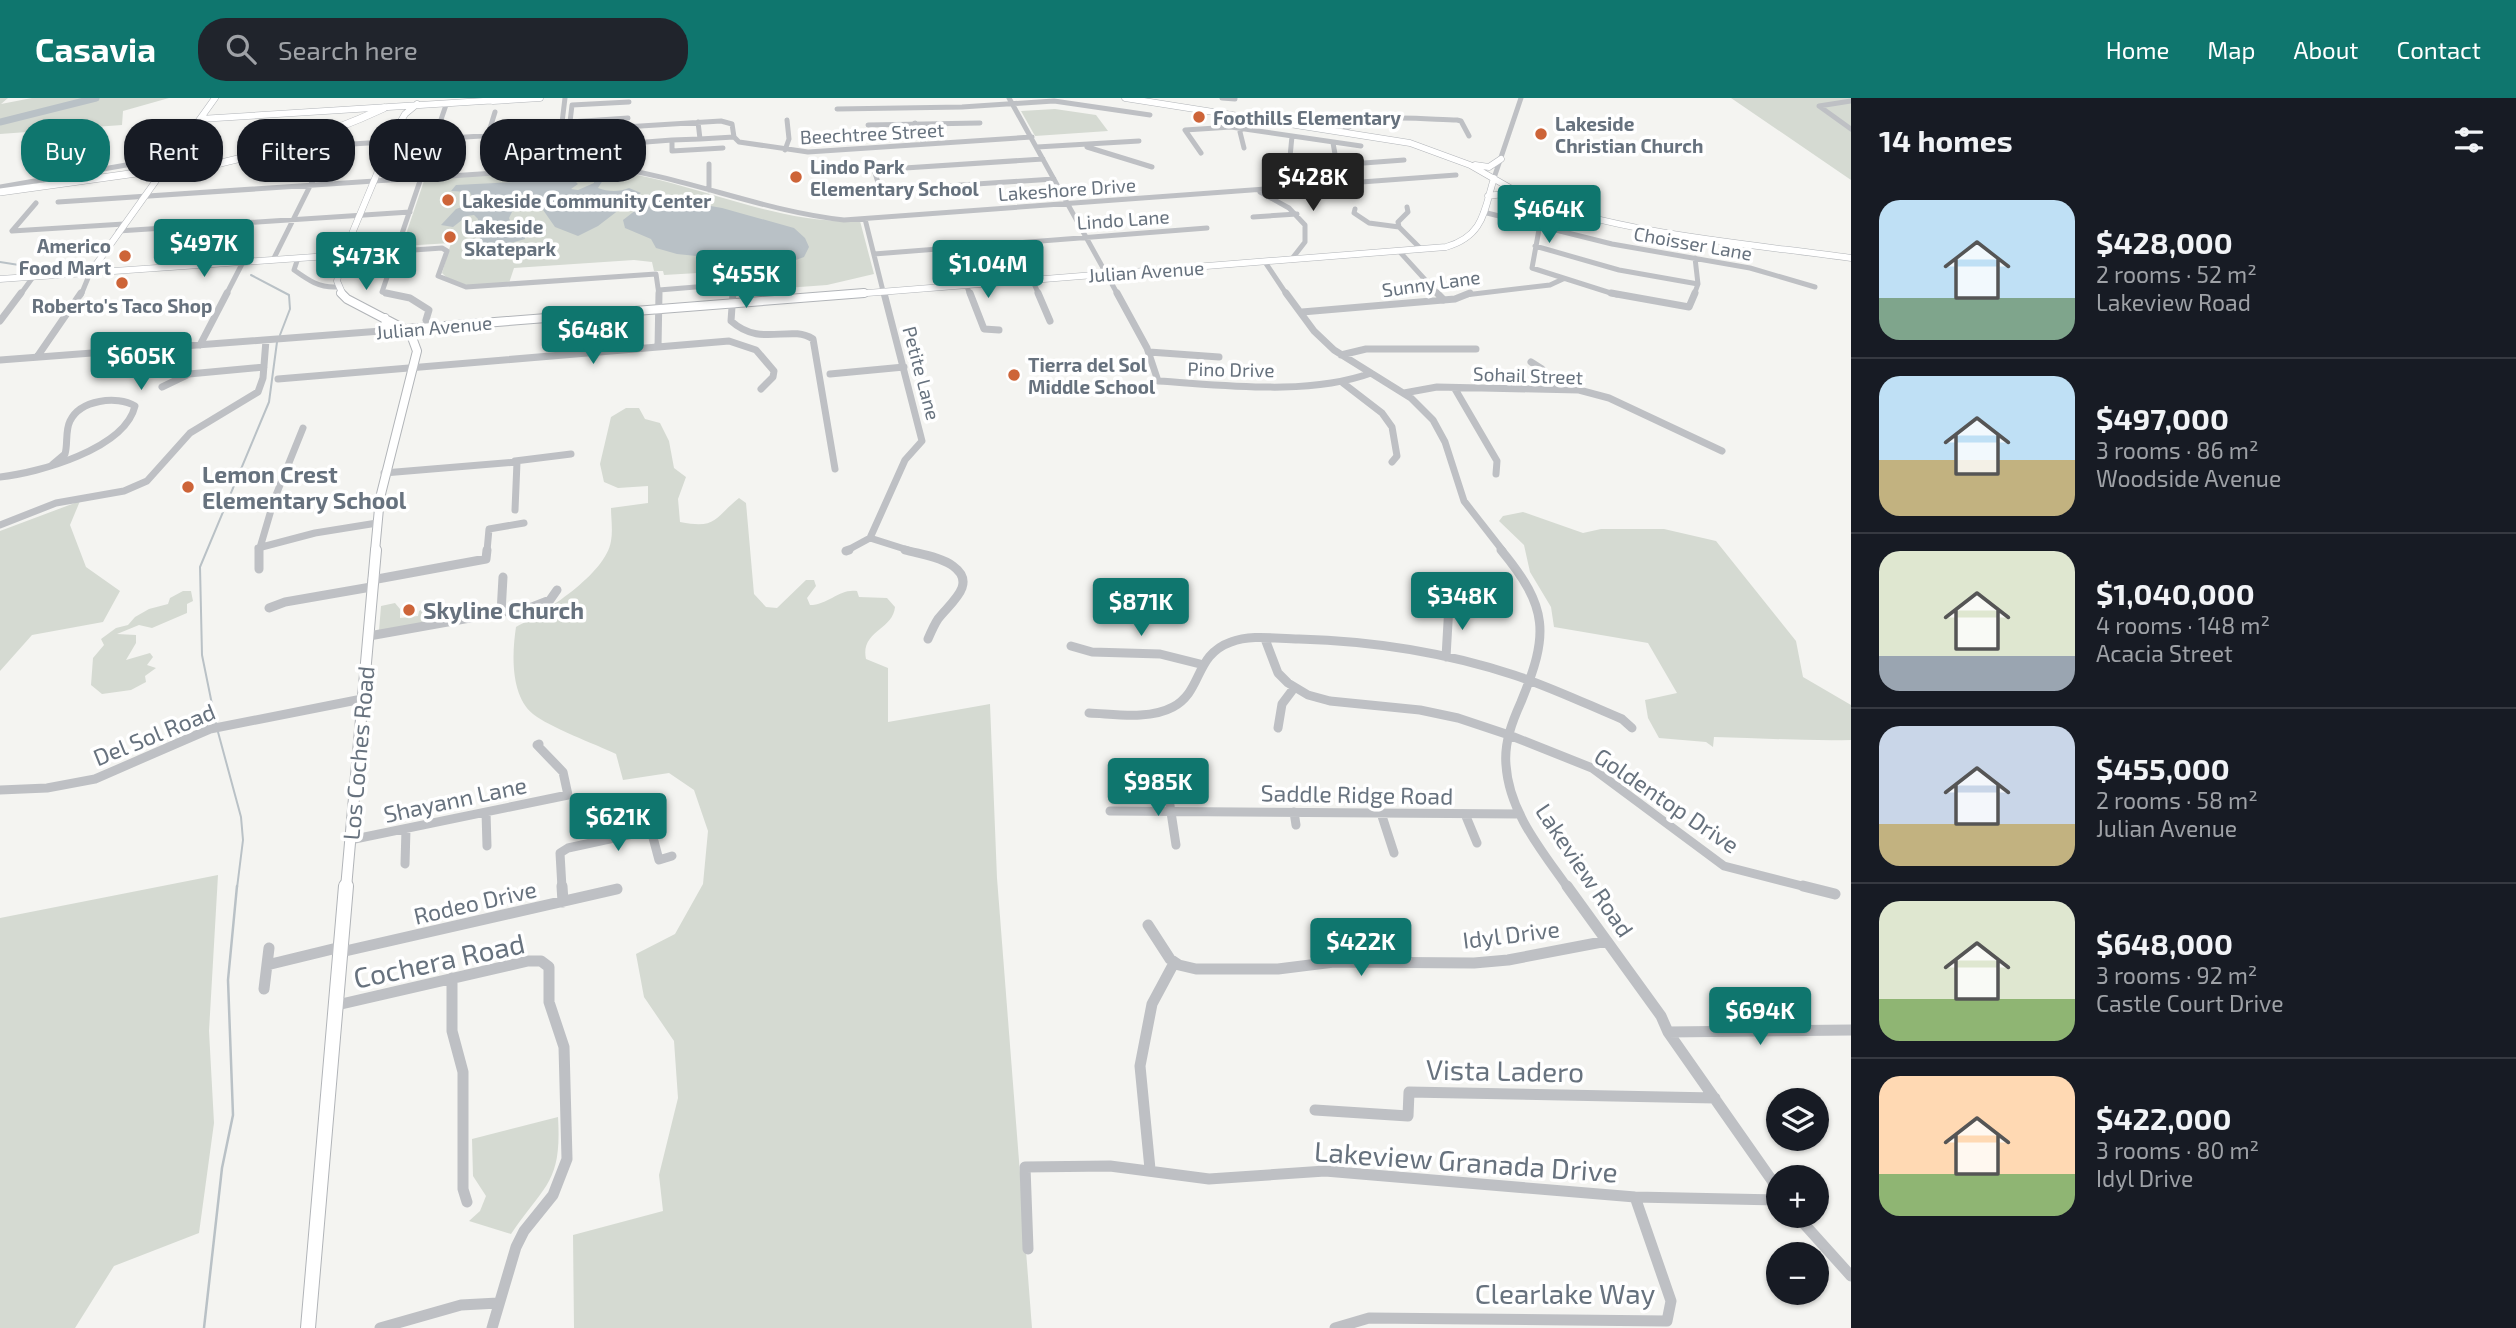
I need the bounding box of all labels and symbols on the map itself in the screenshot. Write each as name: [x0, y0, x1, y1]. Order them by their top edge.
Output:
place label: Foothills Elementary: [1213, 106, 1401, 130]
marker: Foothills Elementary: [1191, 109, 1207, 125]
place label: Lakeside Christian Church: [1555, 112, 1703, 157]
street label: Beechtree Street: [799, 118, 945, 148]
marker: Lakeside Christian Church: [1533, 126, 1549, 142]
pin: $428K: [1264, 153, 1362, 213]
place label: Lindo Park Elementary School: [810, 155, 980, 201]
marker: Lindo Park Elementary School: [788, 169, 804, 185]
street label: Lakeshore Drive: [997, 173, 1137, 205]
pin: $464K: [1500, 186, 1598, 245]
place label: Lakeside Community Center: [462, 189, 711, 213]
marker: Lakeside Community Center: [440, 192, 456, 208]
street label: Lindo Lane: [1076, 204, 1170, 234]
place label: Lakeside Skatepark: [464, 215, 556, 260]
pin: $497K: [155, 220, 253, 279]
street label: Choisser Lane: [1632, 221, 1754, 265]
marker: Lakeside Skatepark: [442, 229, 458, 245]
pin: $473K: [317, 232, 415, 292]
place label: Americo Food Mart: [19, 234, 111, 279]
pin: $1.04M: [931, 240, 1045, 300]
marker: Americo Food Mart: [117, 248, 133, 264]
pin: $455K: [697, 250, 795, 310]
street label: Julian Avenue: [1087, 255, 1205, 287]
street label: Sunny Lane: [1380, 265, 1482, 301]
marker: Roberto's Taco Shop: [114, 275, 130, 291]
place label: Roberto's Taco Shop: [32, 294, 212, 317]
pin: $648K: [544, 306, 642, 366]
street label: Julian Avenue: [375, 310, 493, 344]
street label: Petite Lane: [898, 323, 946, 423]
pin: $605K: [92, 332, 190, 392]
place label: Tierra del Sol Middle School: [1028, 353, 1156, 398]
street label: Pino Drive: [1187, 357, 1275, 381]
street label: Sohail Street: [1473, 362, 1583, 388]
marker: Tierra del Sol Middle School: [1006, 367, 1022, 383]
place label: Lemon Crest Elementary School: [202, 460, 407, 514]
marker: Lemon Crest Elementary School: [180, 479, 196, 495]
pin: $348K: [1413, 573, 1511, 632]
pin: $871K: [1092, 578, 1190, 638]
place label: Skyline Church: [423, 596, 584, 624]
marker: Skyline Church: [401, 602, 417, 618]
street label: Los Coches Road: [336, 665, 380, 841]
street label: Del Sol Road: [89, 697, 219, 771]
street label: Goldentop Drive: [1589, 741, 1745, 859]
pin: $985K: [1109, 758, 1207, 818]
street label: Shayann Lane: [381, 770, 529, 828]
street label: Saddle Ridge Road: [1261, 778, 1453, 810]
pin: $621K: [569, 794, 667, 853]
street label: Lakeview Road: [1530, 798, 1640, 942]
street label: Rodeo Drive: [411, 874, 539, 930]
street label: Idyl Drive: [1461, 914, 1561, 954]
pin: $422K: [1312, 918, 1410, 978]
street label: Cochera Road: [350, 925, 528, 995]
pin: $694K: [1711, 988, 1809, 1047]
street label: Vista Ladero: [1426, 1052, 1584, 1088]
street label: Lakeview Granada Drive: [1313, 1133, 1619, 1189]
street label: Clearlake Way: [1475, 1276, 1656, 1310]

